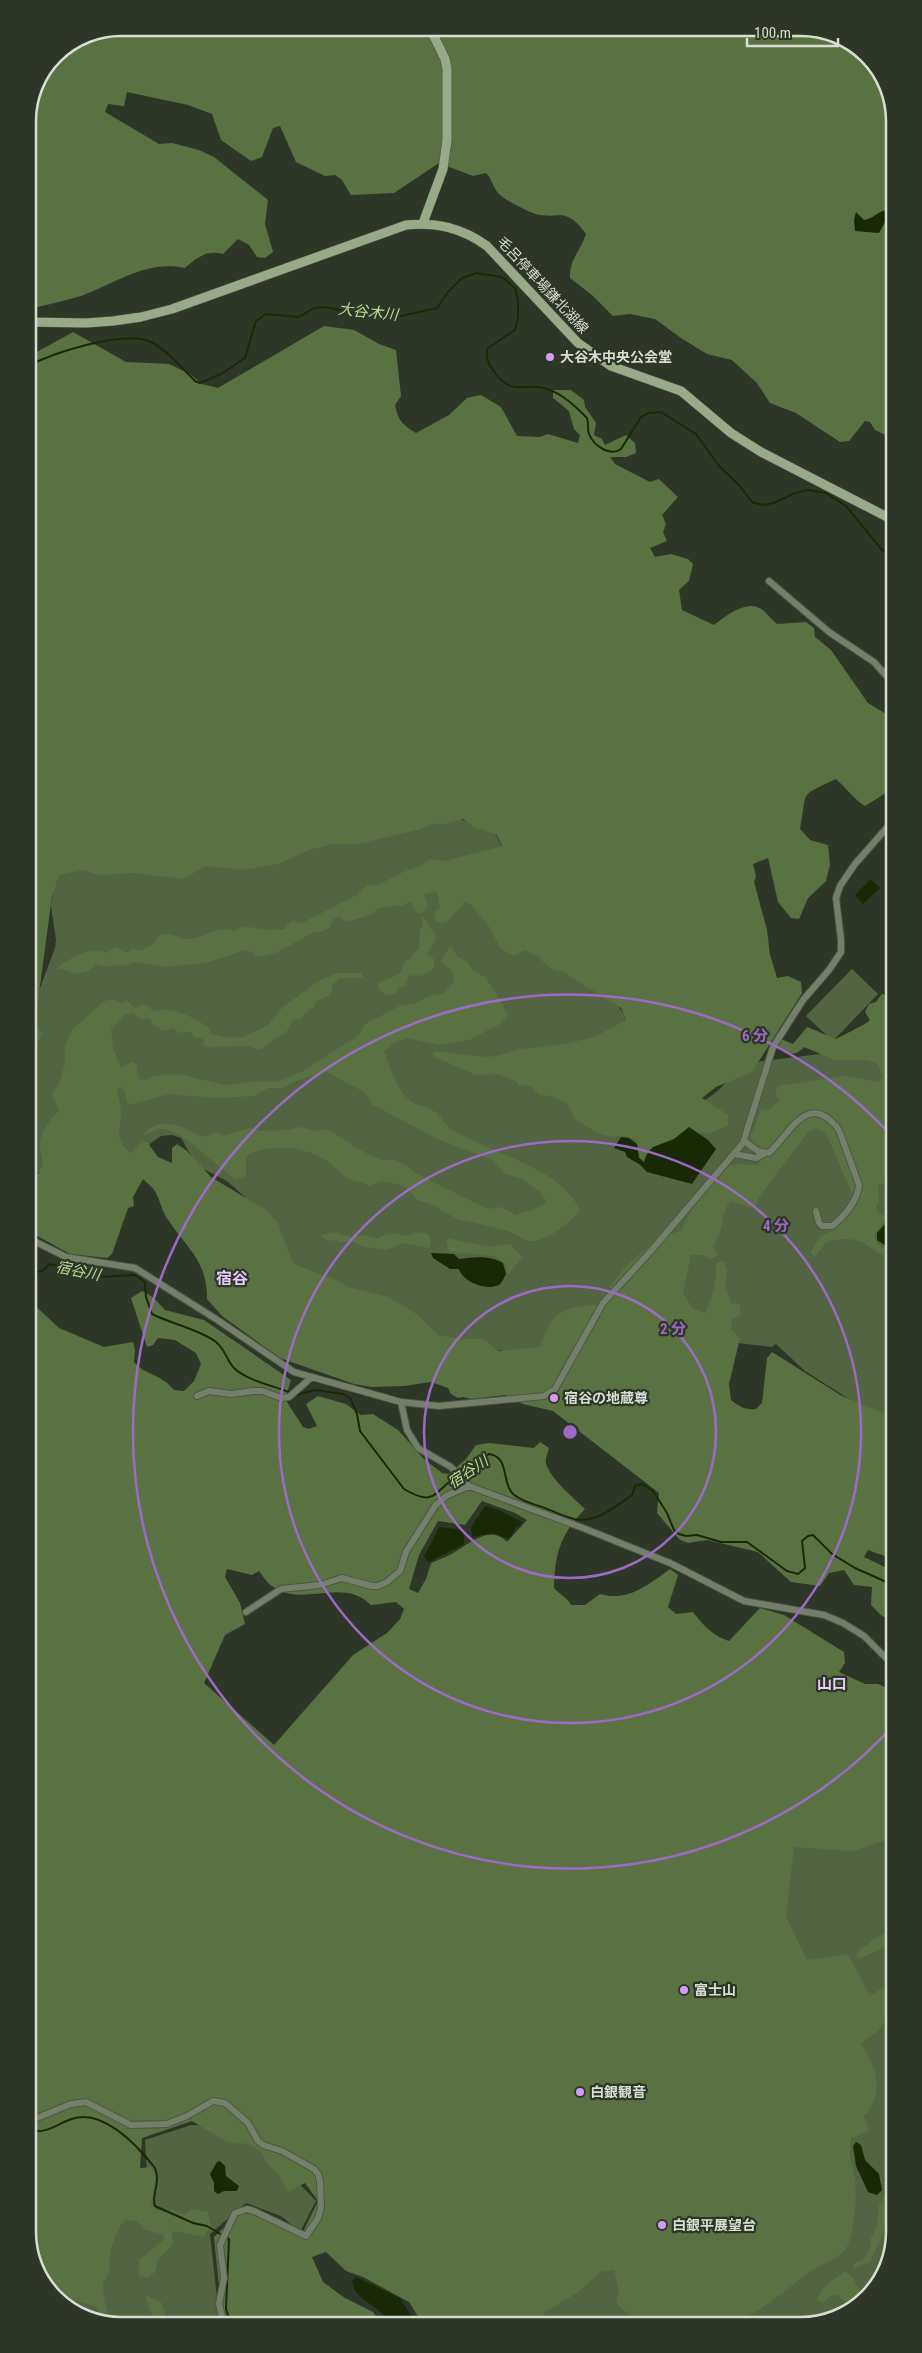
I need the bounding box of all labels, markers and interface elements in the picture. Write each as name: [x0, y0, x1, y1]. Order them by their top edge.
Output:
scale bar: [747, 15, 838, 47]
text: 100 m: [754, 24, 791, 42]
street label: 毛呂停車場鎌北湖線: [494, 233, 592, 337]
water label: 大谷木川: [337, 300, 401, 324]
place label: 大谷木中央公会堂: [560, 349, 672, 365]
marker: 大谷木中央公会堂: [544, 351, 556, 363]
text: 6 分: [742, 1027, 768, 1045]
text: 4 分: [763, 1217, 789, 1235]
water label: 宿谷川: [54, 1258, 104, 1285]
district label: 宿谷: [216, 1269, 248, 1288]
text: 2 分: [660, 1320, 686, 1338]
place label: 宿谷の地蔵尊: [564, 1390, 648, 1406]
marker: 宿谷の地蔵尊: [548, 1392, 560, 1404]
centre of rings: [561, 1423, 579, 1441]
water label: 宿谷川: [444, 1451, 493, 1492]
district label: 山口: [817, 1675, 847, 1693]
place label: 富士山: [694, 1982, 736, 1998]
marker: 富士山: [678, 1984, 690, 1996]
place label: 白銀観音: [590, 2084, 646, 2100]
marker: 白銀観音: [574, 2086, 586, 2098]
place label: 白銀平展望台: [672, 2217, 756, 2233]
marker: 白銀平展望台: [656, 2219, 668, 2231]

